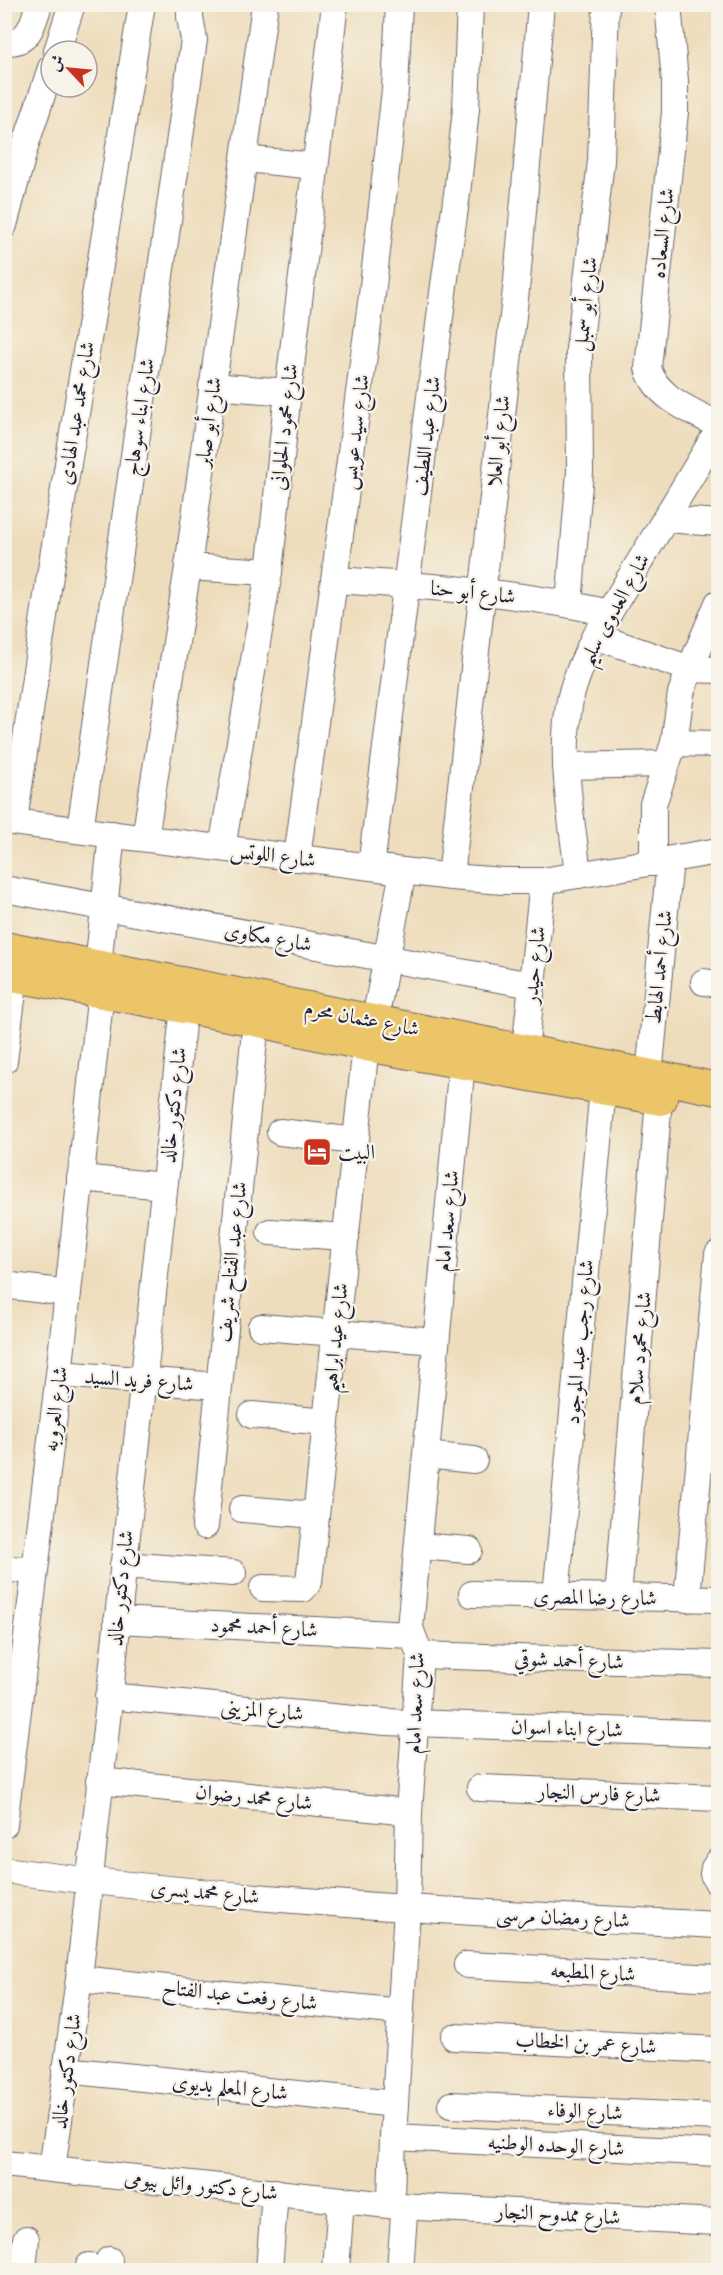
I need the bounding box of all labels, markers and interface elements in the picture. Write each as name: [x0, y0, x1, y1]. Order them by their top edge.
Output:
north arrow: [39, 39, 99, 99]
text: ش: [44, 51, 68, 74]
street label: شارع السعاده: [645, 187, 685, 280]
street label: شارع أبو سمبل: [565, 255, 608, 353]
street label: شارع محمد عبد الهادى: [53, 340, 105, 487]
street label: شارع ابناء سوهاج: [119, 356, 166, 479]
street label: شارع محمود الحلوانى: [265, 362, 309, 492]
street label: شارع سيد عويس: [336, 373, 380, 492]
street label: شارع أبو صابر: [187, 375, 232, 472]
street label: شارع عبد اللطيف: [407, 375, 451, 498]
street label: شارع أبو العلا: [478, 394, 521, 489]
street label: شارع العدوى سليم: [574, 549, 662, 673]
street label: شارع أبو حنا: [429, 573, 517, 614]
street label: شارع اللوتس: [228, 838, 317, 878]
street label: شارع أحمد الهابط: [638, 908, 683, 1026]
street label: شارع مكاوى: [221, 917, 314, 962]
street label: شارع حيدر: [518, 925, 556, 1008]
street label: شارع عثمان محرم: [301, 995, 421, 1047]
street label: شارع دكتور خالد: [155, 1046, 197, 1165]
hotel icon: البيت: [301, 1136, 333, 1168]
place label: البيت: [338, 1140, 375, 1165]
street label: شارع سعد امام: [431, 1169, 469, 1273]
street label: شارع عبد الفتاح شريف: [211, 1180, 258, 1344]
street label: شارع رجب عبد الموجود: [560, 1259, 604, 1426]
street label: شارع عيد ابراهيم: [317, 1282, 362, 1395]
street label: شارع محمود سلام: [622, 1290, 662, 1406]
street label: شارع فريد السيد: [83, 1364, 194, 1402]
street label: شارع العروبه: [38, 1365, 78, 1454]
street label: شارع دكتور خالد: [102, 1529, 144, 1648]
street label: شارع رضا المصرى: [533, 1584, 657, 1616]
street label: شارع أحمد محمود: [209, 1609, 319, 1648]
street label: شارع أحمد شوقي: [514, 1643, 624, 1680]
street label: شارع سعد امام: [401, 1652, 435, 1755]
street label: شارع المزينى: [219, 1694, 305, 1732]
street label: شارع ابناء اسوان: [510, 1714, 623, 1748]
street label: شارع محمد رضوان: [194, 1779, 314, 1821]
street label: شارع فارس النجار: [535, 1779, 661, 1813]
street label: شارع محمد يسرى: [149, 1875, 260, 1915]
street label: شارع رمضان مرسى: [495, 1902, 630, 1938]
street label: شارع المطبعه: [549, 1958, 636, 1992]
street label: شارع رفعت عبد الفتاح: [161, 1975, 319, 2022]
street label: شارع دكتور خالد: [46, 2012, 92, 2131]
street label: شارع عمر بن الخطاب: [514, 2027, 657, 2065]
street label: شارع المعلم بديوى: [170, 2069, 289, 2114]
street label: شارع الوفاء: [546, 2097, 623, 2131]
street label: شارع الوحده الوطنيه: [487, 2129, 625, 2167]
street label: شارع دكتور وائل بيومى: [122, 2165, 279, 2211]
street label: شارع ممدوح النجار: [493, 2199, 621, 2236]

